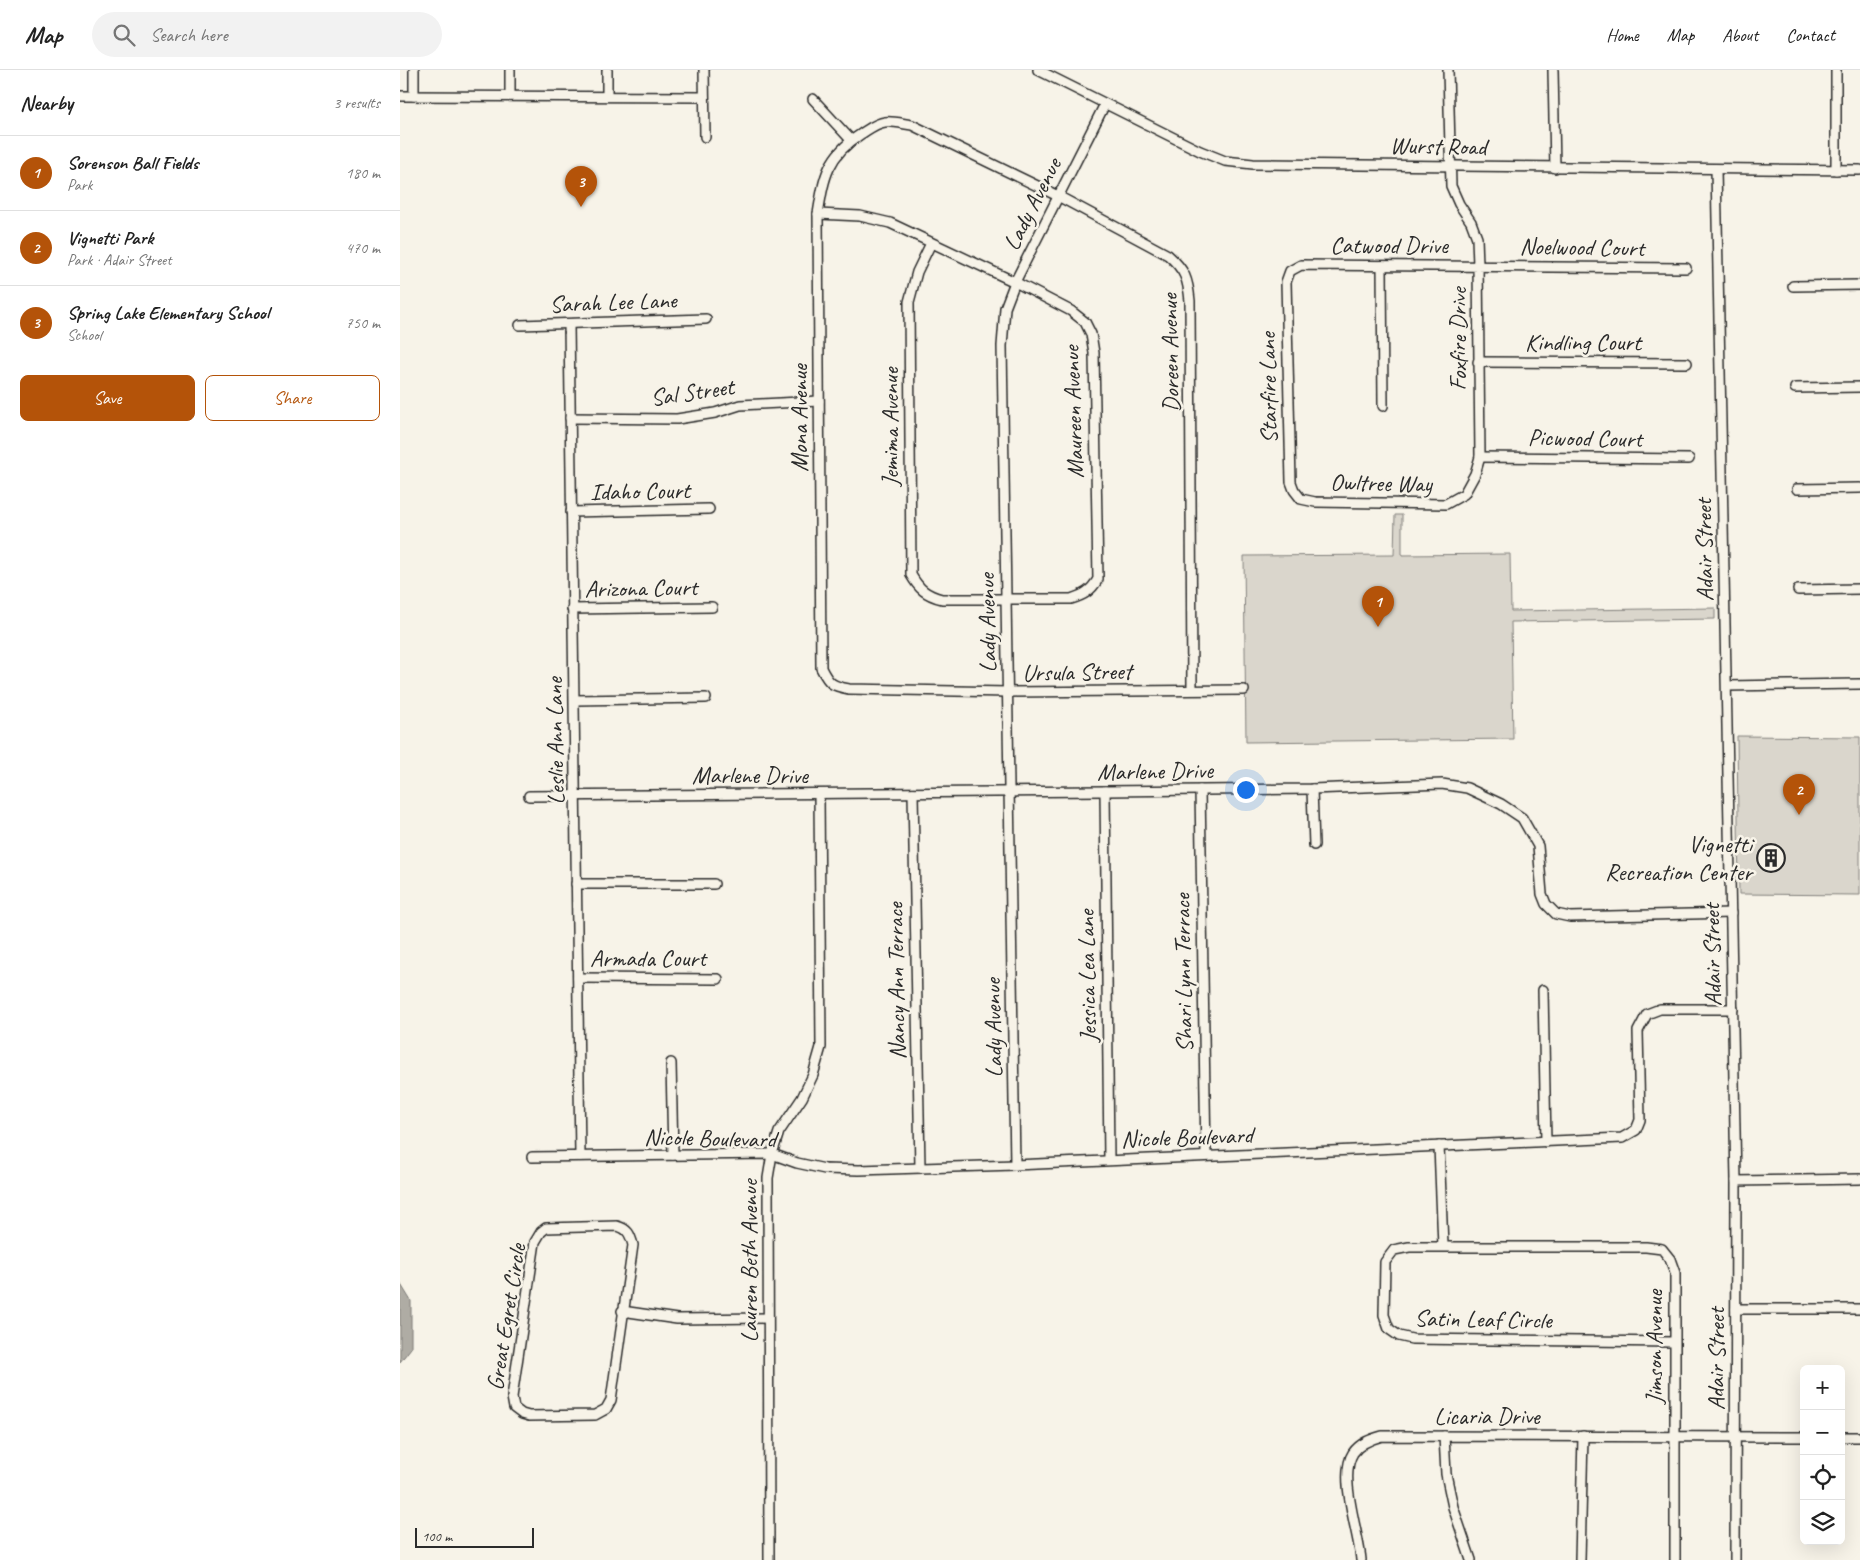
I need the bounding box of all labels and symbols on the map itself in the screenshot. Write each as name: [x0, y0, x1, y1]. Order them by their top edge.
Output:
street label: Wurst Road: [1390, 130, 1490, 162]
street label: Lady Avenue: [996, 151, 1069, 255]
pin: 3: [565, 166, 597, 207]
street label: Catwood Drive: [1330, 230, 1450, 260]
street label: Noelwood Court: [1519, 231, 1647, 263]
street label: Sarah Lee Lane: [549, 285, 679, 319]
street label: Foxfire Drive: [1443, 285, 1473, 391]
street label: Doreen Avenue: [1154, 291, 1186, 413]
street label: Kindling Court: [1525, 327, 1643, 357]
street label: Starfire Lane: [1252, 330, 1284, 444]
street label: Maureen Avenue: [1056, 343, 1090, 479]
street label: Mona Avenue: [784, 362, 814, 472]
street label: Jemima Avenue: [875, 366, 905, 487]
street label: Sal Street: [649, 371, 737, 413]
street label: Picwood Court: [1528, 422, 1644, 454]
street label: Owltree Way: [1330, 467, 1434, 499]
street label: Idaho Court: [590, 475, 692, 507]
street label: Adair Street: [1688, 496, 1720, 602]
street label: Lady Avenue: [971, 571, 1003, 673]
street label: Arizona Court: [584, 572, 700, 604]
pin: 1: [1362, 586, 1394, 627]
street label: Ursula Street: [1022, 656, 1135, 688]
street label: Leslie Ann Lane: [539, 675, 571, 805]
street label: Marlene Drive: [1097, 755, 1215, 787]
street label: Marlene Drive: [692, 760, 810, 790]
pin: 2: [1783, 774, 1815, 815]
your location: [1233, 777, 1259, 803]
place label: Vignetti Recreation Center: [1605, 829, 1756, 887]
building icon: Vignetti Recreation Center: [1756, 843, 1786, 873]
street label: Shari Lynn Terrace: [1167, 891, 1199, 1053]
street label: Nancy Ann Terrace: [880, 900, 912, 1060]
street label: Adair Street: [1696, 901, 1728, 1007]
street label: Jessica Lea Lane: [1071, 907, 1103, 1043]
street label: Armada Court: [590, 943, 708, 973]
street label: Lady Avenue: [977, 976, 1009, 1078]
street label: Nicole Boulevard: [1121, 1120, 1257, 1154]
street label: Nicole Boulevard: [644, 1122, 780, 1154]
street label: Lauren Beth Avenue: [734, 1177, 764, 1343]
street label: Great Egret Circle: [480, 1240, 533, 1392]
street label: Jimson Avenue: [1639, 1288, 1669, 1405]
street label: Satin Leaf Circle: [1414, 1303, 1554, 1335]
street label: Adair Street: [1701, 1306, 1731, 1410]
street label: Licaria Drive: [1434, 1401, 1542, 1431]
scale bar: [415, 1525, 534, 1548]

